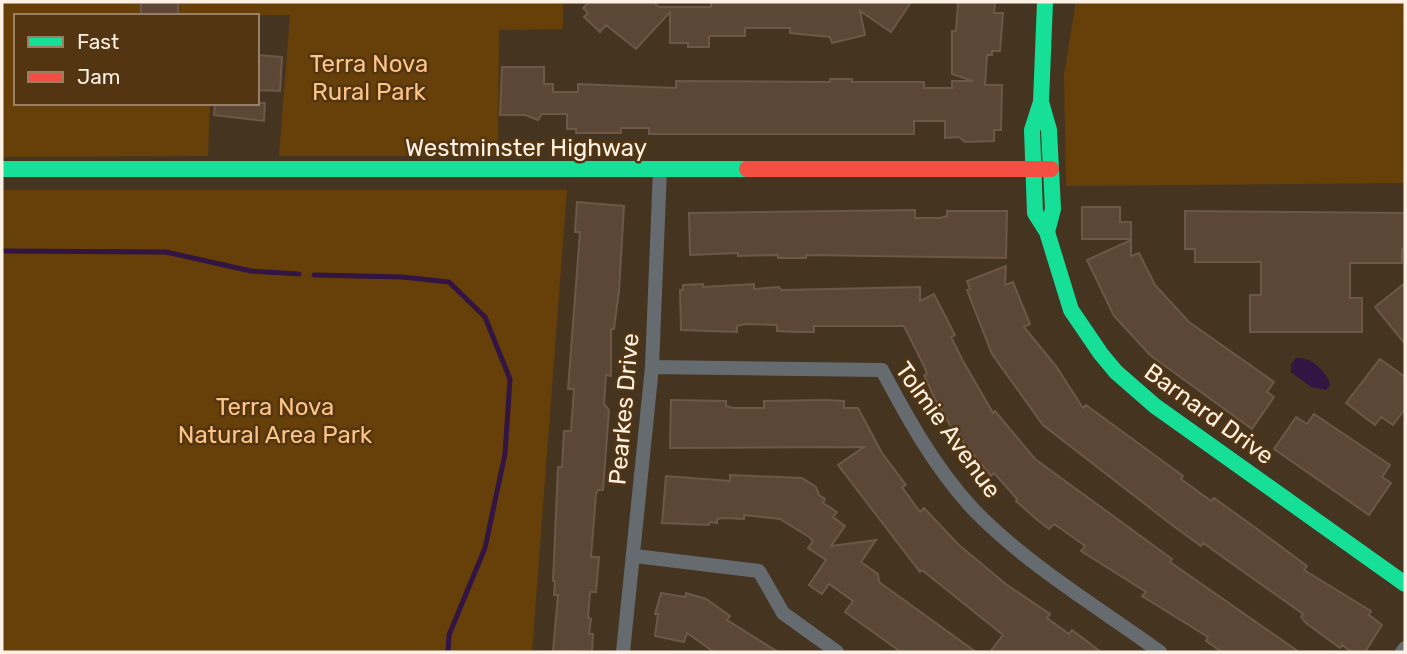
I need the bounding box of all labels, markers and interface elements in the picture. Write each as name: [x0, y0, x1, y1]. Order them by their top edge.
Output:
legend: [14, 14, 259, 105]
text: Fast: [77, 29, 119, 54]
park label: Terra Nova Rural Park: [310, 50, 428, 106]
text: Jam: [77, 64, 121, 89]
street label: Westminster Highway: [405, 134, 647, 162]
street label: Pearkes Drive: [603, 332, 645, 486]
street label: Tolmie Avenue: [889, 357, 1007, 503]
street label: Barnard Drive: [1139, 358, 1279, 470]
park label: Terra Nova Natural Area Park: [178, 393, 373, 449]

